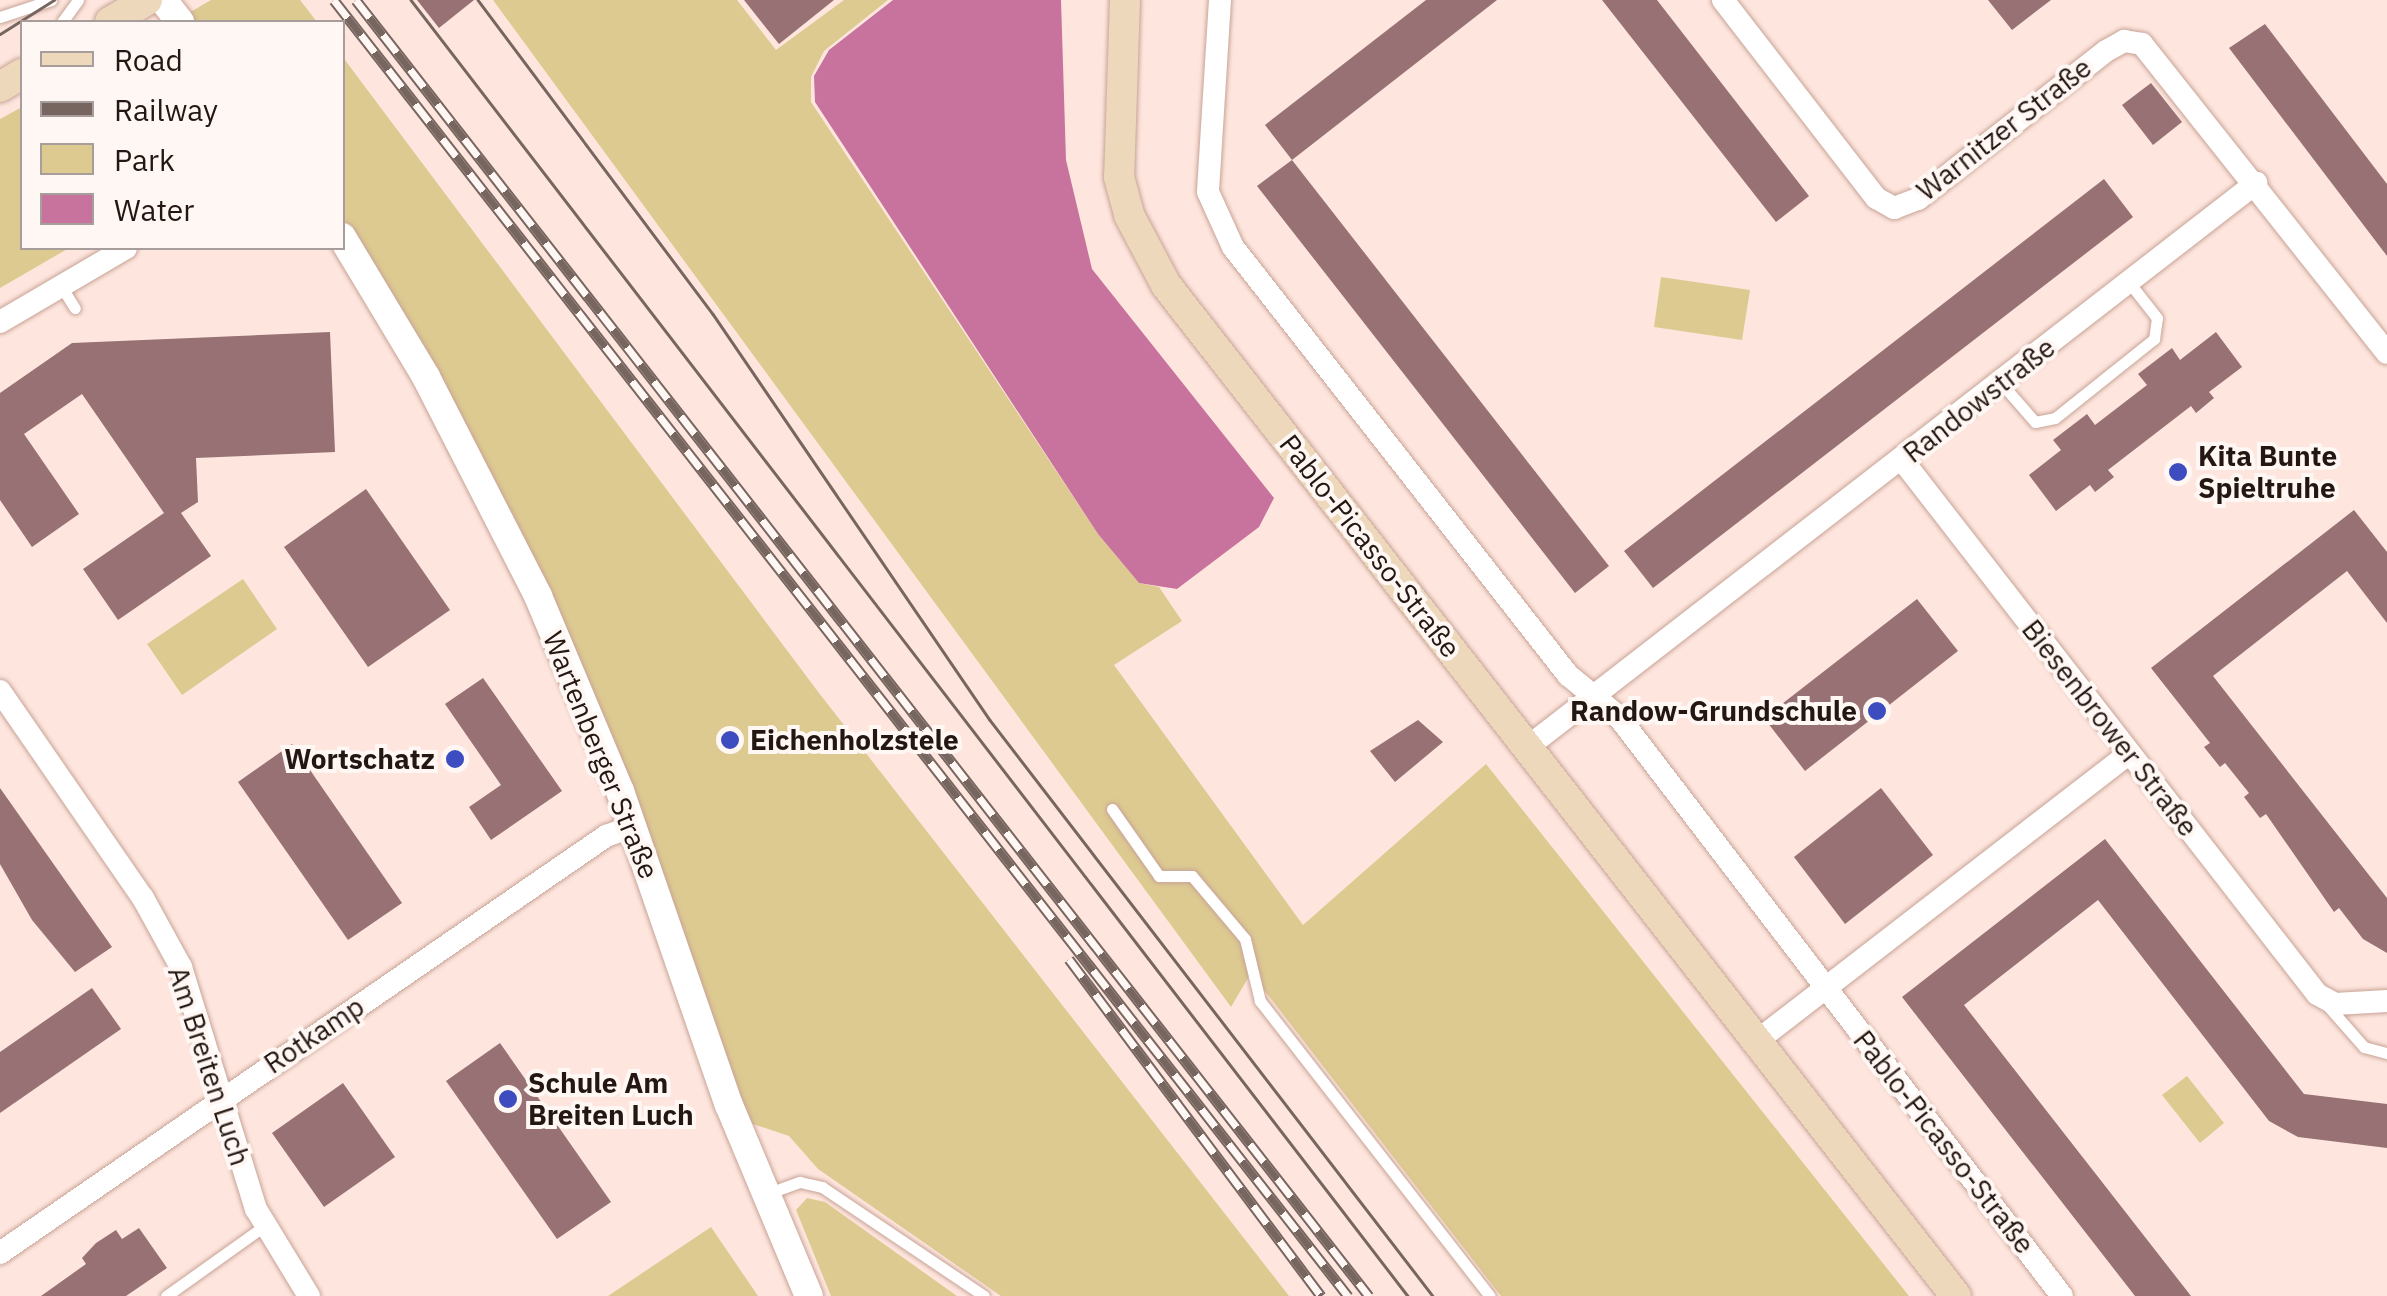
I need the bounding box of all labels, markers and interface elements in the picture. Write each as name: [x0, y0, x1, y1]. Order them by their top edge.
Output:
legend: [20, 20, 345, 250]
text: Road: [114, 40, 183, 79]
street label: Warnitzer Straße: [1910, 50, 2098, 208]
text: Railway: [114, 90, 218, 129]
text: Park: [114, 140, 175, 179]
text: Water: [114, 190, 194, 229]
street label: Randowstraße: [1896, 330, 2062, 470]
street label: Pablo-Picasso-Straße: [1272, 428, 1468, 664]
place label: Kita Bunte Spieltruhe: [2198, 439, 2337, 505]
marker: Kita Bunte Spieltruhe: [2167, 461, 2189, 483]
street label: Biesenbrower Straße: [2015, 613, 2205, 843]
street label: Wartenberger Straße: [536, 626, 666, 884]
place label: Randow-Grundschule: [1570, 694, 1857, 728]
marker: Randow-Grundschule: [1866, 700, 1888, 722]
place label: Eichenholzstele: [750, 723, 959, 757]
marker: Eichenholzstele: [719, 729, 741, 751]
place label: Wortschatz: [284, 742, 435, 776]
marker: Wortschatz: [444, 748, 466, 770]
street label: Am Breiten Luch: [161, 962, 257, 1170]
street label: Rotkamp: [258, 989, 370, 1081]
street label: Pablo-Picasso-Straße: [1846, 1024, 2042, 1260]
place label: Schule Am Breiten Luch: [528, 1066, 694, 1132]
marker: Schule Am Breiten Luch: [497, 1088, 519, 1110]

